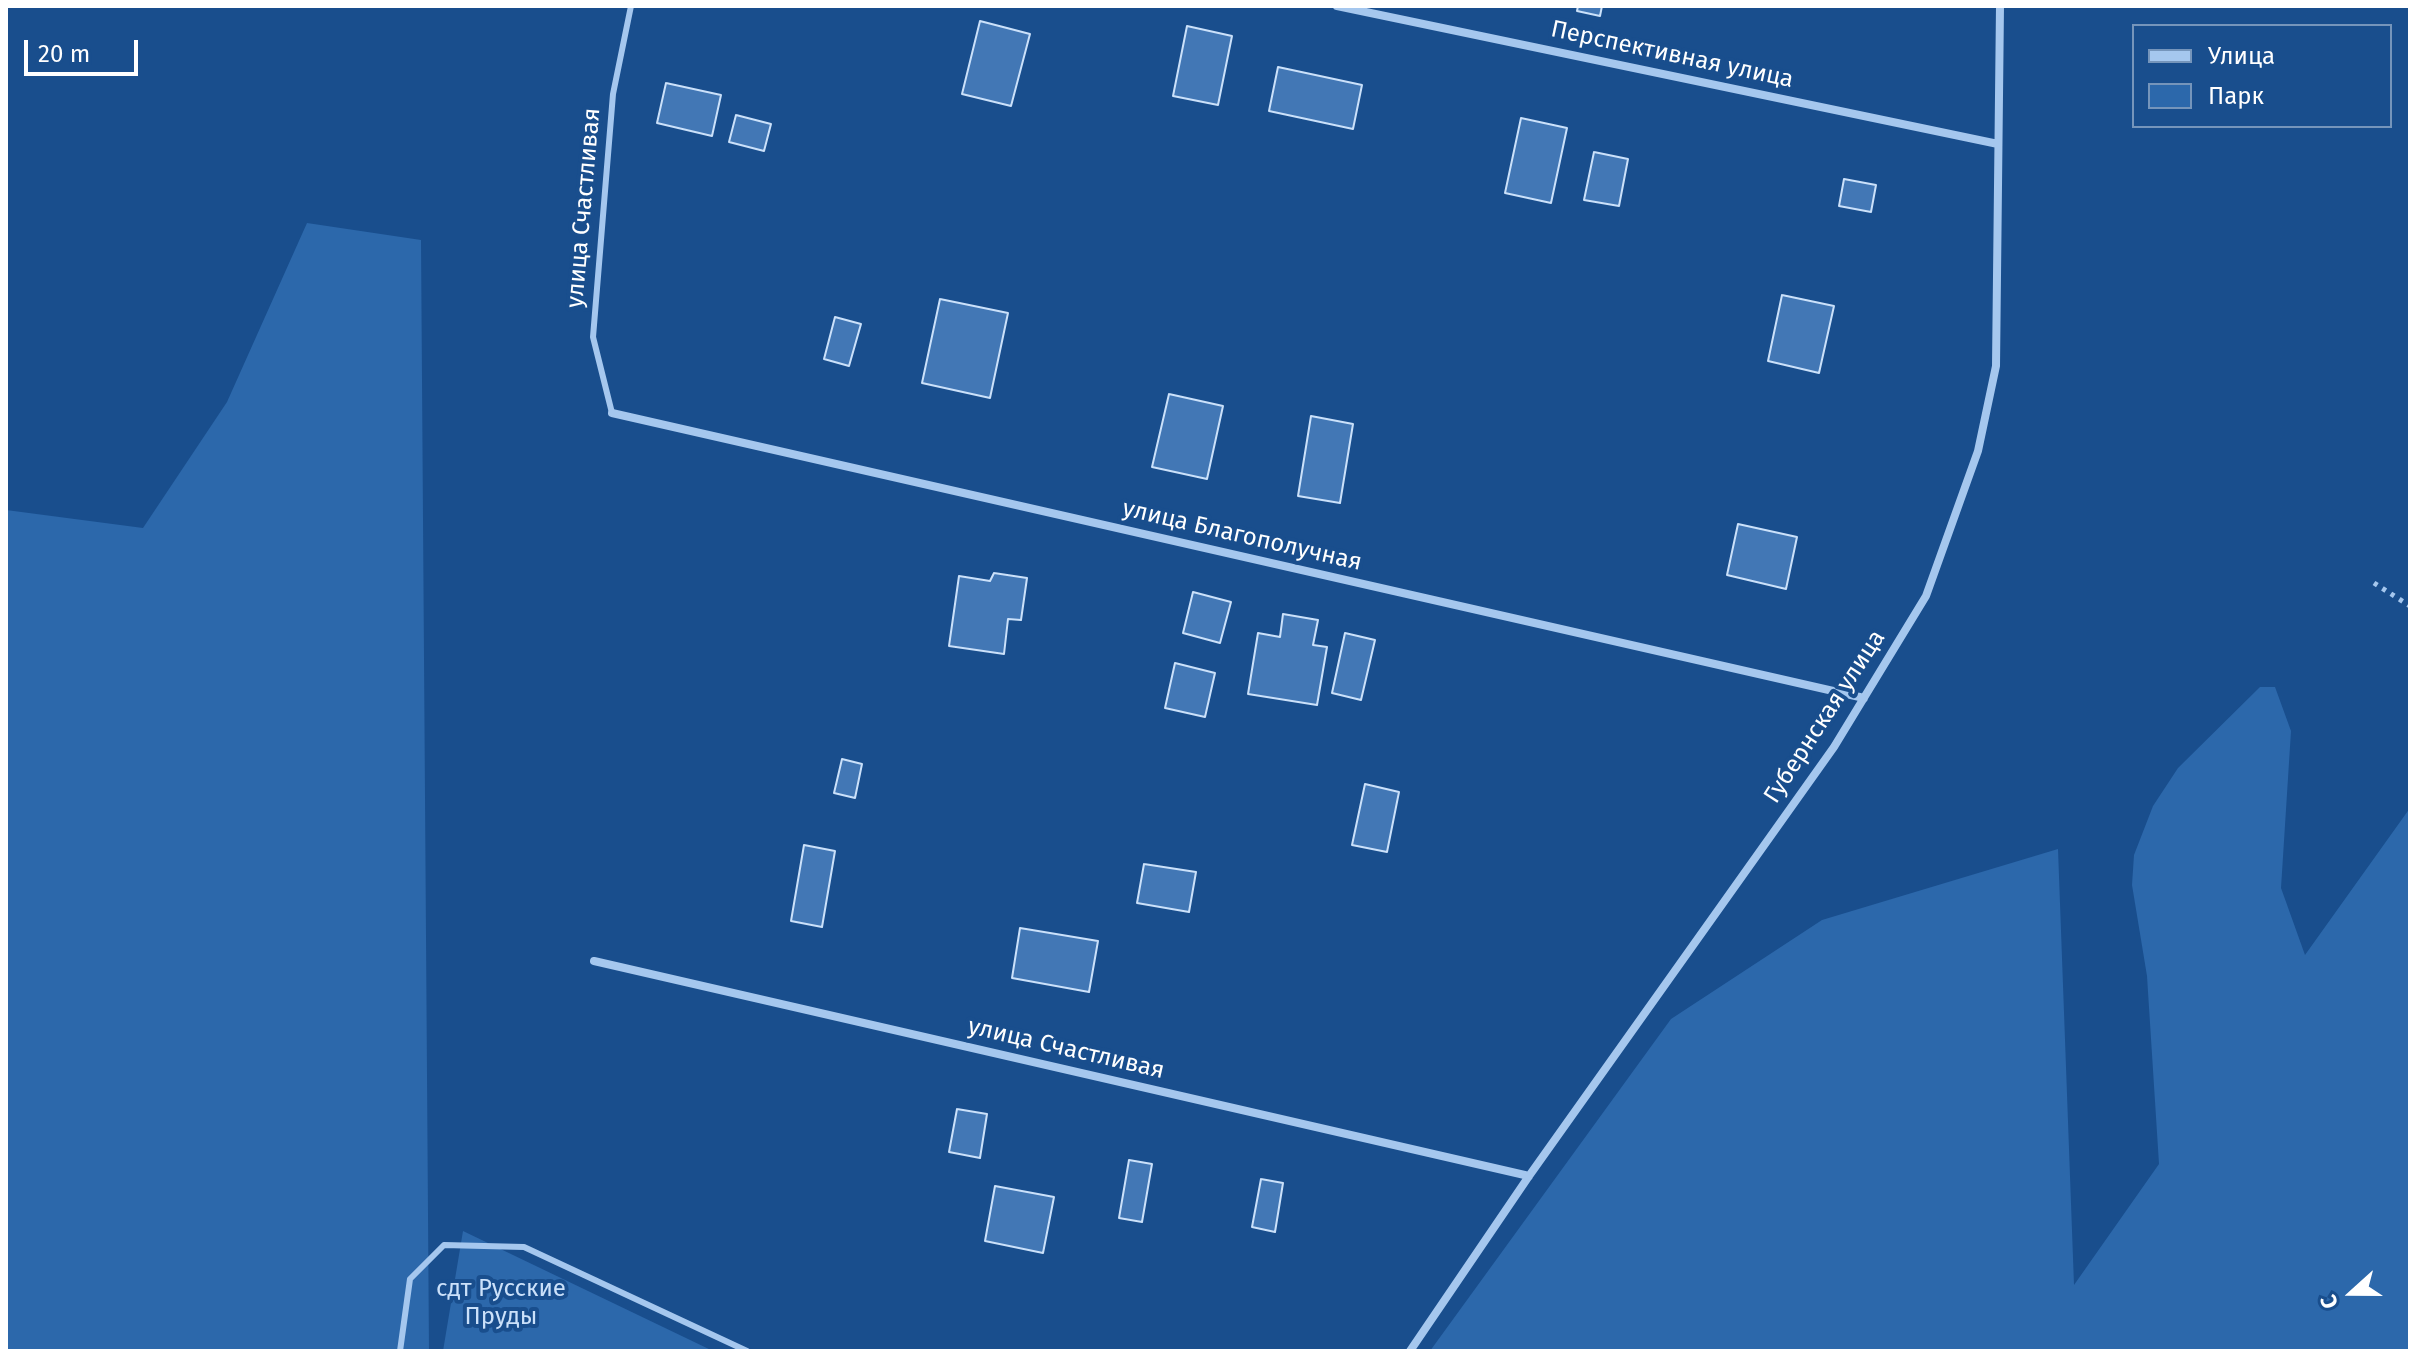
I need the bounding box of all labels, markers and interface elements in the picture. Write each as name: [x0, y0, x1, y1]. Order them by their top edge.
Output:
street label: Перспективная улица: [1548, 15, 1796, 95]
scale bar: [28, 24, 142, 74]
legend: [2132, 24, 2392, 128]
text: 20 m: [38, 40, 90, 68]
text: Улица: [2208, 42, 2275, 70]
text: Парк: [2208, 82, 2264, 110]
street label: улица Счастливая: [561, 107, 607, 309]
street label: улица Благополучная: [1119, 494, 1365, 578]
street label: Губернская улица: [1758, 625, 1892, 809]
street label: улица Счастливая: [965, 1012, 1167, 1086]
north arrow: [2312, 1253, 2392, 1333]
park label: сдт Русские Пруды: [436, 1275, 566, 1331]
text: С: [2314, 1291, 2344, 1313]

